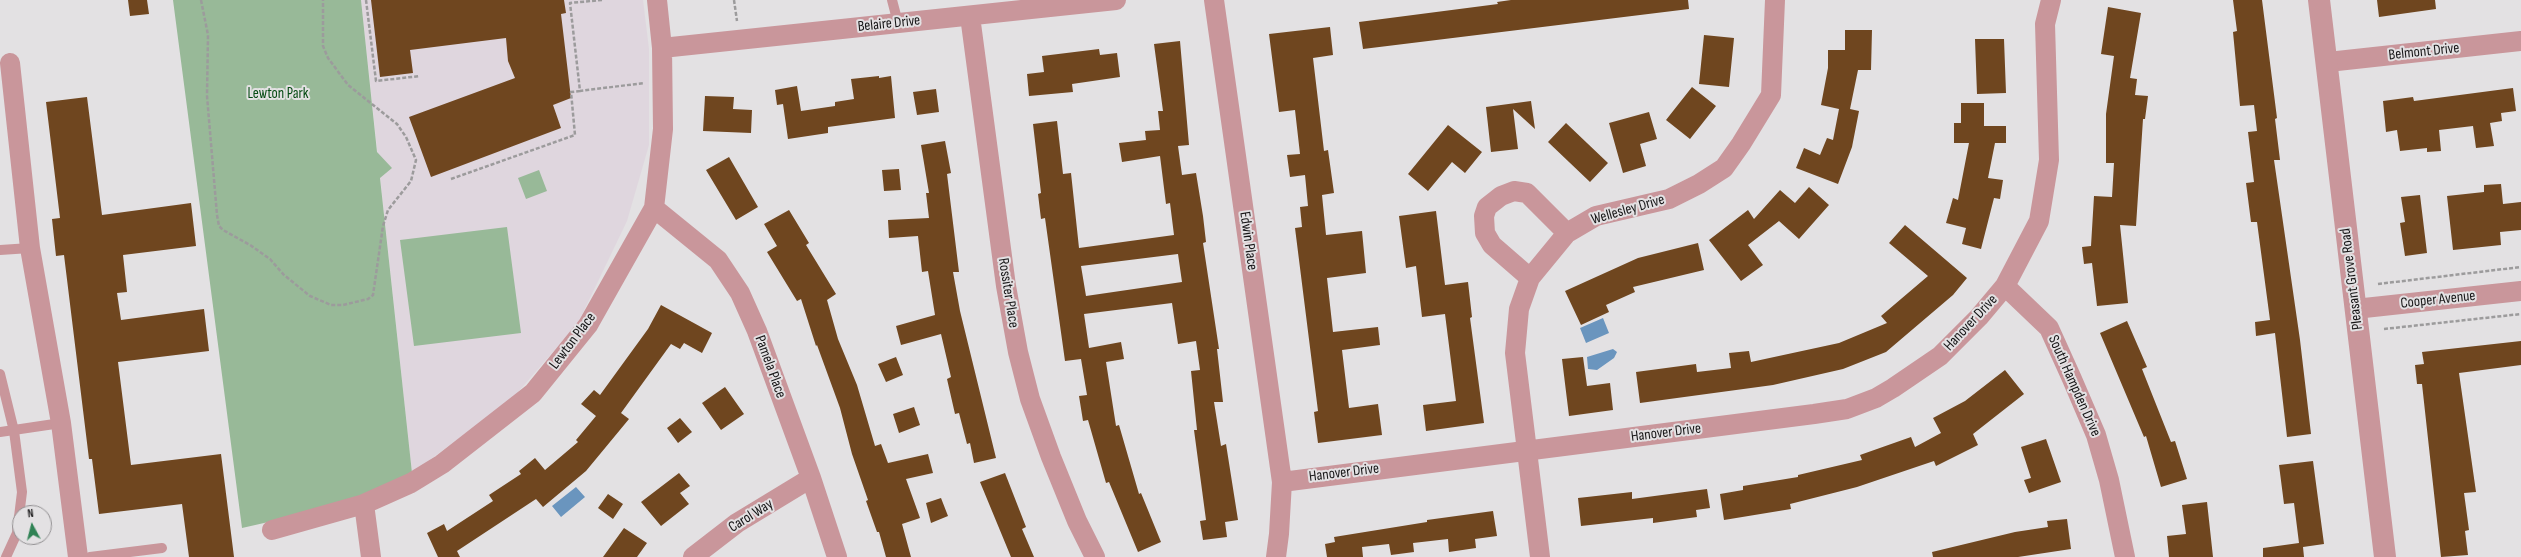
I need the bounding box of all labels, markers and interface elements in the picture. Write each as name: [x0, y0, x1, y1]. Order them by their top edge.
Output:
street label: Belaire Drive: [857, 12, 921, 36]
street label: Belmont Drive: [2388, 39, 2460, 65]
park label: Lewton Park: [247, 85, 309, 103]
street label: Wellesley Drive: [1589, 191, 1667, 229]
street label: Edwin Place: [1235, 210, 1261, 272]
street label: Pleasant Grove Road: [2337, 227, 2367, 331]
street label: Rossiter Place: [994, 257, 1022, 329]
street label: Cooper Avenue: [2400, 287, 2476, 313]
street label: Hanover Drive: [1940, 291, 2002, 355]
street label: Lewton Place: [546, 309, 600, 373]
street label: Pamela Place: [750, 333, 790, 401]
street label: South Hampden Drive: [2044, 333, 2104, 439]
street label: Hanover Drive: [1630, 420, 1702, 446]
street label: Hanover Drive: [1308, 460, 1380, 486]
street label: Carol Way: [725, 495, 777, 537]
north arrow: [12, 505, 52, 545]
text: N: [27, 507, 34, 520]

